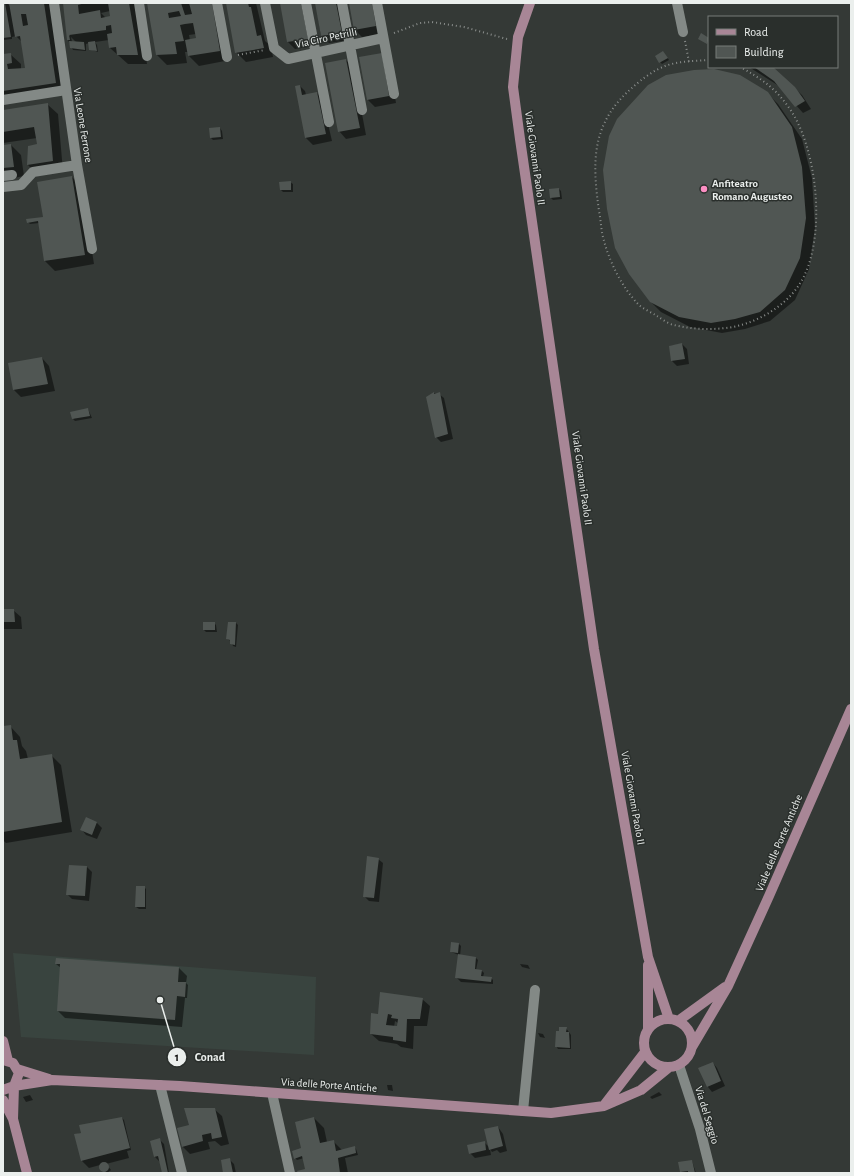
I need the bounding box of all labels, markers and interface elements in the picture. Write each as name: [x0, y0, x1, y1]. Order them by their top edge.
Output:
legend: [708, 16, 838, 68]
street label: Via Ciro Petrilli: [294, 26, 358, 50]
text: Road: [744, 26, 768, 38]
text: Building: [744, 46, 784, 58]
street label: Via Leone Ferrone: [72, 87, 94, 163]
street label: Viale Giovanni Paolo II: [523, 110, 547, 206]
place label: Anfiteatro Romano Augusteo: [712, 178, 793, 202]
marker: Anfiteatro Romano Augusteo: [699, 184, 709, 194]
street label: Viale Giovanni Paolo II: [570, 430, 594, 526]
street label: Viale Giovanni Paolo II: [619, 750, 647, 846]
street label: Viale delle Porte Antiche: [754, 793, 804, 893]
callout: Conad: [167, 1045, 233, 1069]
text: 1: [175, 1051, 179, 1063]
text: Conad: [195, 1051, 226, 1063]
street label: Via delle Porte Antiche: [281, 1076, 377, 1094]
street label: Via del Seggio: [693, 1085, 721, 1145]

